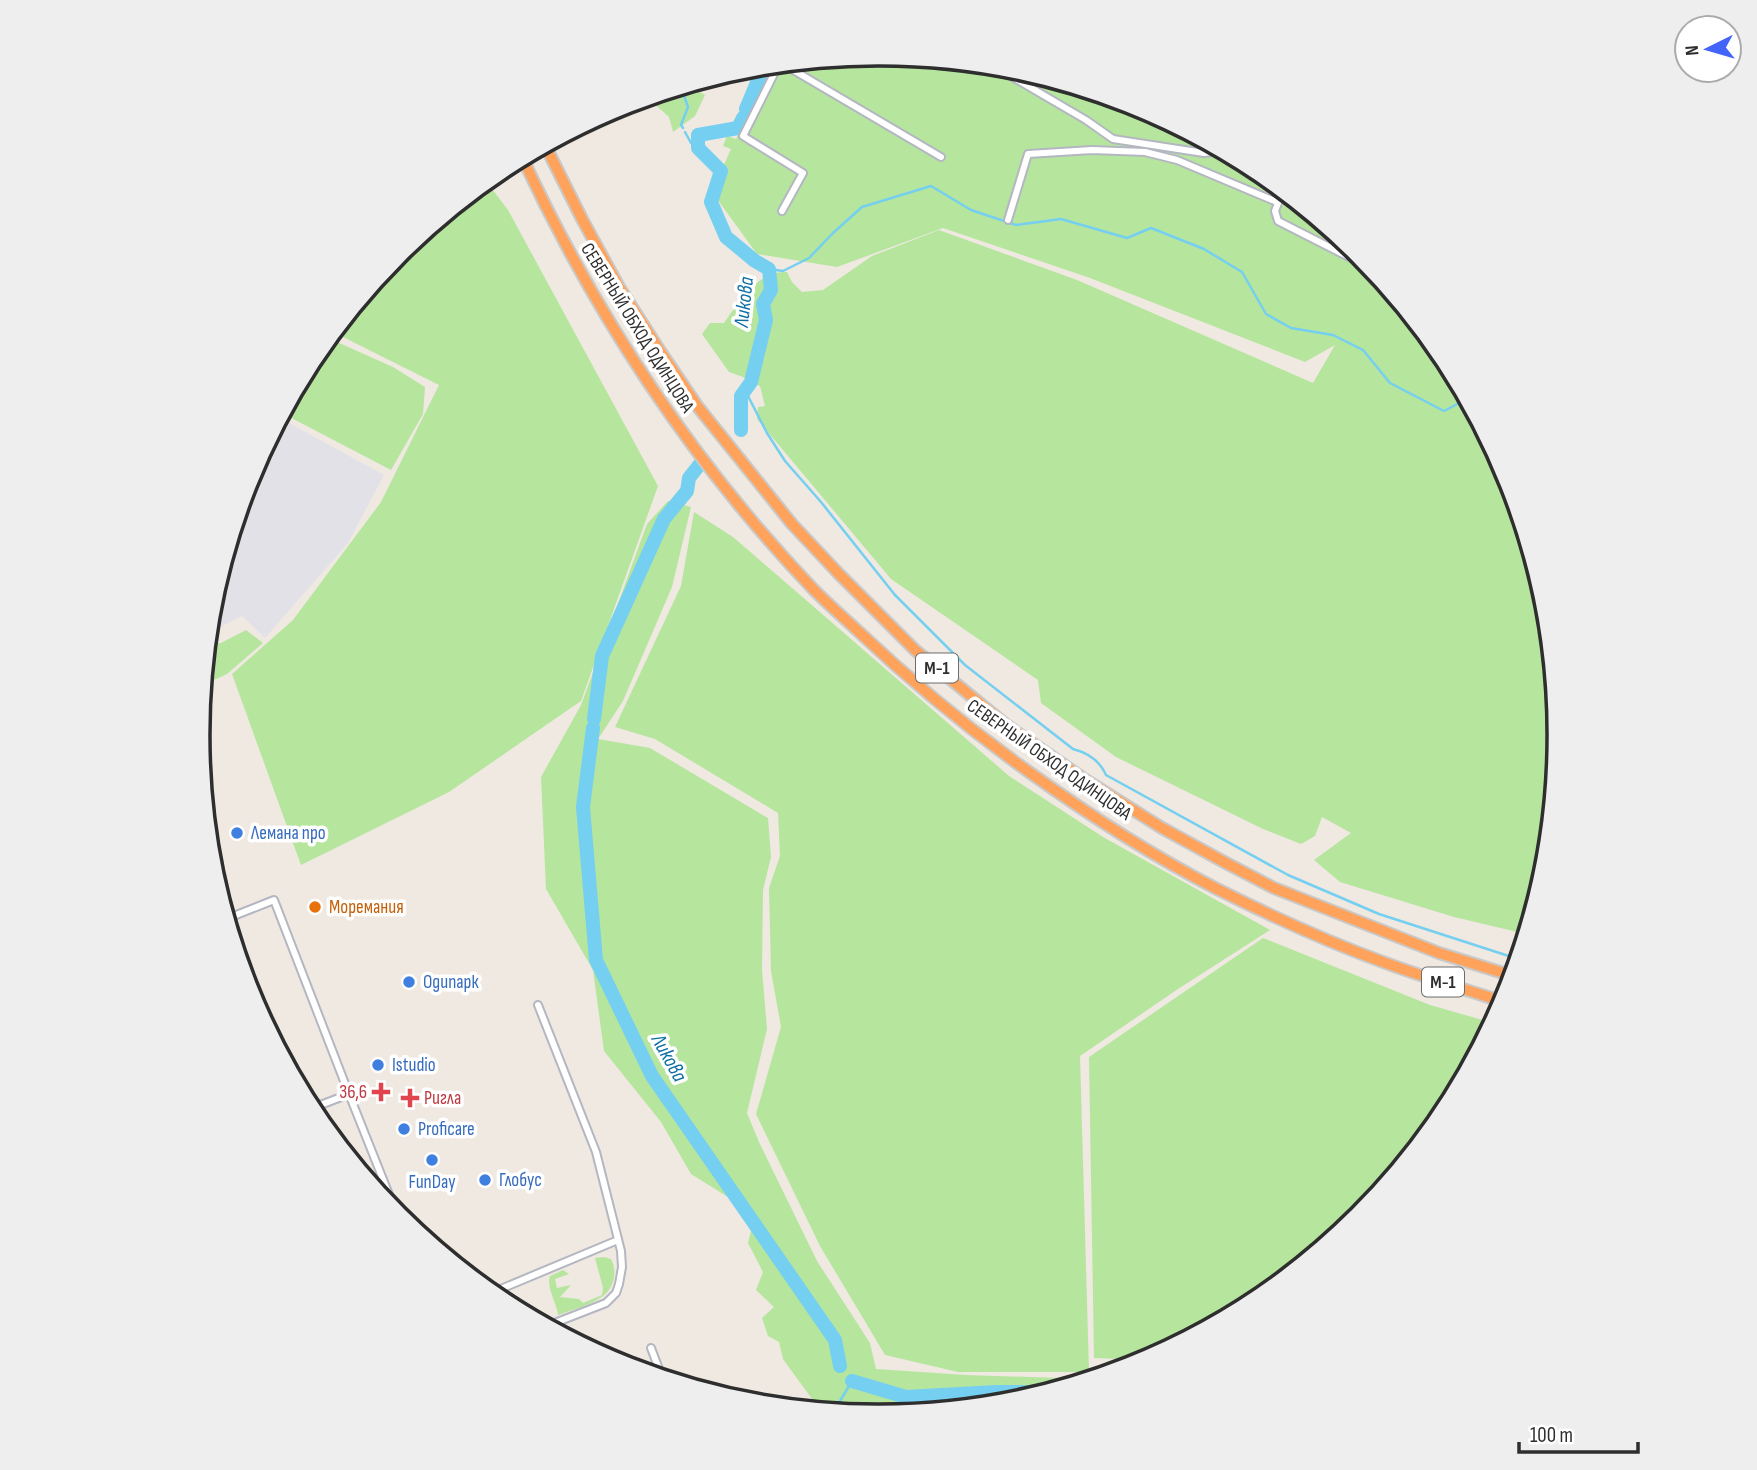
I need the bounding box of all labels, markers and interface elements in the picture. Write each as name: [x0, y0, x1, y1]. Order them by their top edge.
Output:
north arrow: [1673, 14, 1743, 84]
text: N: [1681, 44, 1704, 56]
street label: СЕВЕРНЫЙ ОБХОД ОДИНЦОВА: [575, 239, 699, 418]
water label: Ликова: [729, 275, 759, 329]
road number: М-1: [916, 654, 958, 682]
street label: СЕВЕРНЫЙ ОБХОД ОДИНЦОВА: [962, 694, 1136, 826]
place label: Лемана про: [250, 822, 326, 845]
marker: Лемана про: [229, 825, 245, 841]
place label: Моремания: [329, 896, 404, 919]
marker: Моремания: [307, 899, 323, 915]
road number: М-1: [1422, 967, 1464, 996]
place label: Одипарк: [423, 971, 479, 994]
marker: Одипарк: [401, 974, 417, 990]
water label: Ликова: [645, 1029, 692, 1087]
place label: Istudio: [392, 1054, 436, 1077]
marker: Istudio: [370, 1057, 386, 1073]
place label: 36,6: [339, 1081, 367, 1104]
marker: 36,6: [373, 1084, 389, 1100]
place label: Ригла: [424, 1087, 461, 1110]
marker: Ригла: [402, 1090, 418, 1106]
place label: Proficare: [418, 1118, 475, 1141]
marker: Proficare: [396, 1121, 412, 1137]
marker: FunDay: [424, 1152, 440, 1168]
place label: Глобус: [499, 1169, 542, 1192]
place label: FunDay: [409, 1171, 456, 1194]
marker: Глобус: [477, 1172, 493, 1188]
scale bar: [1519, 1410, 1638, 1454]
text: 100 m: [1530, 1423, 1573, 1448]

